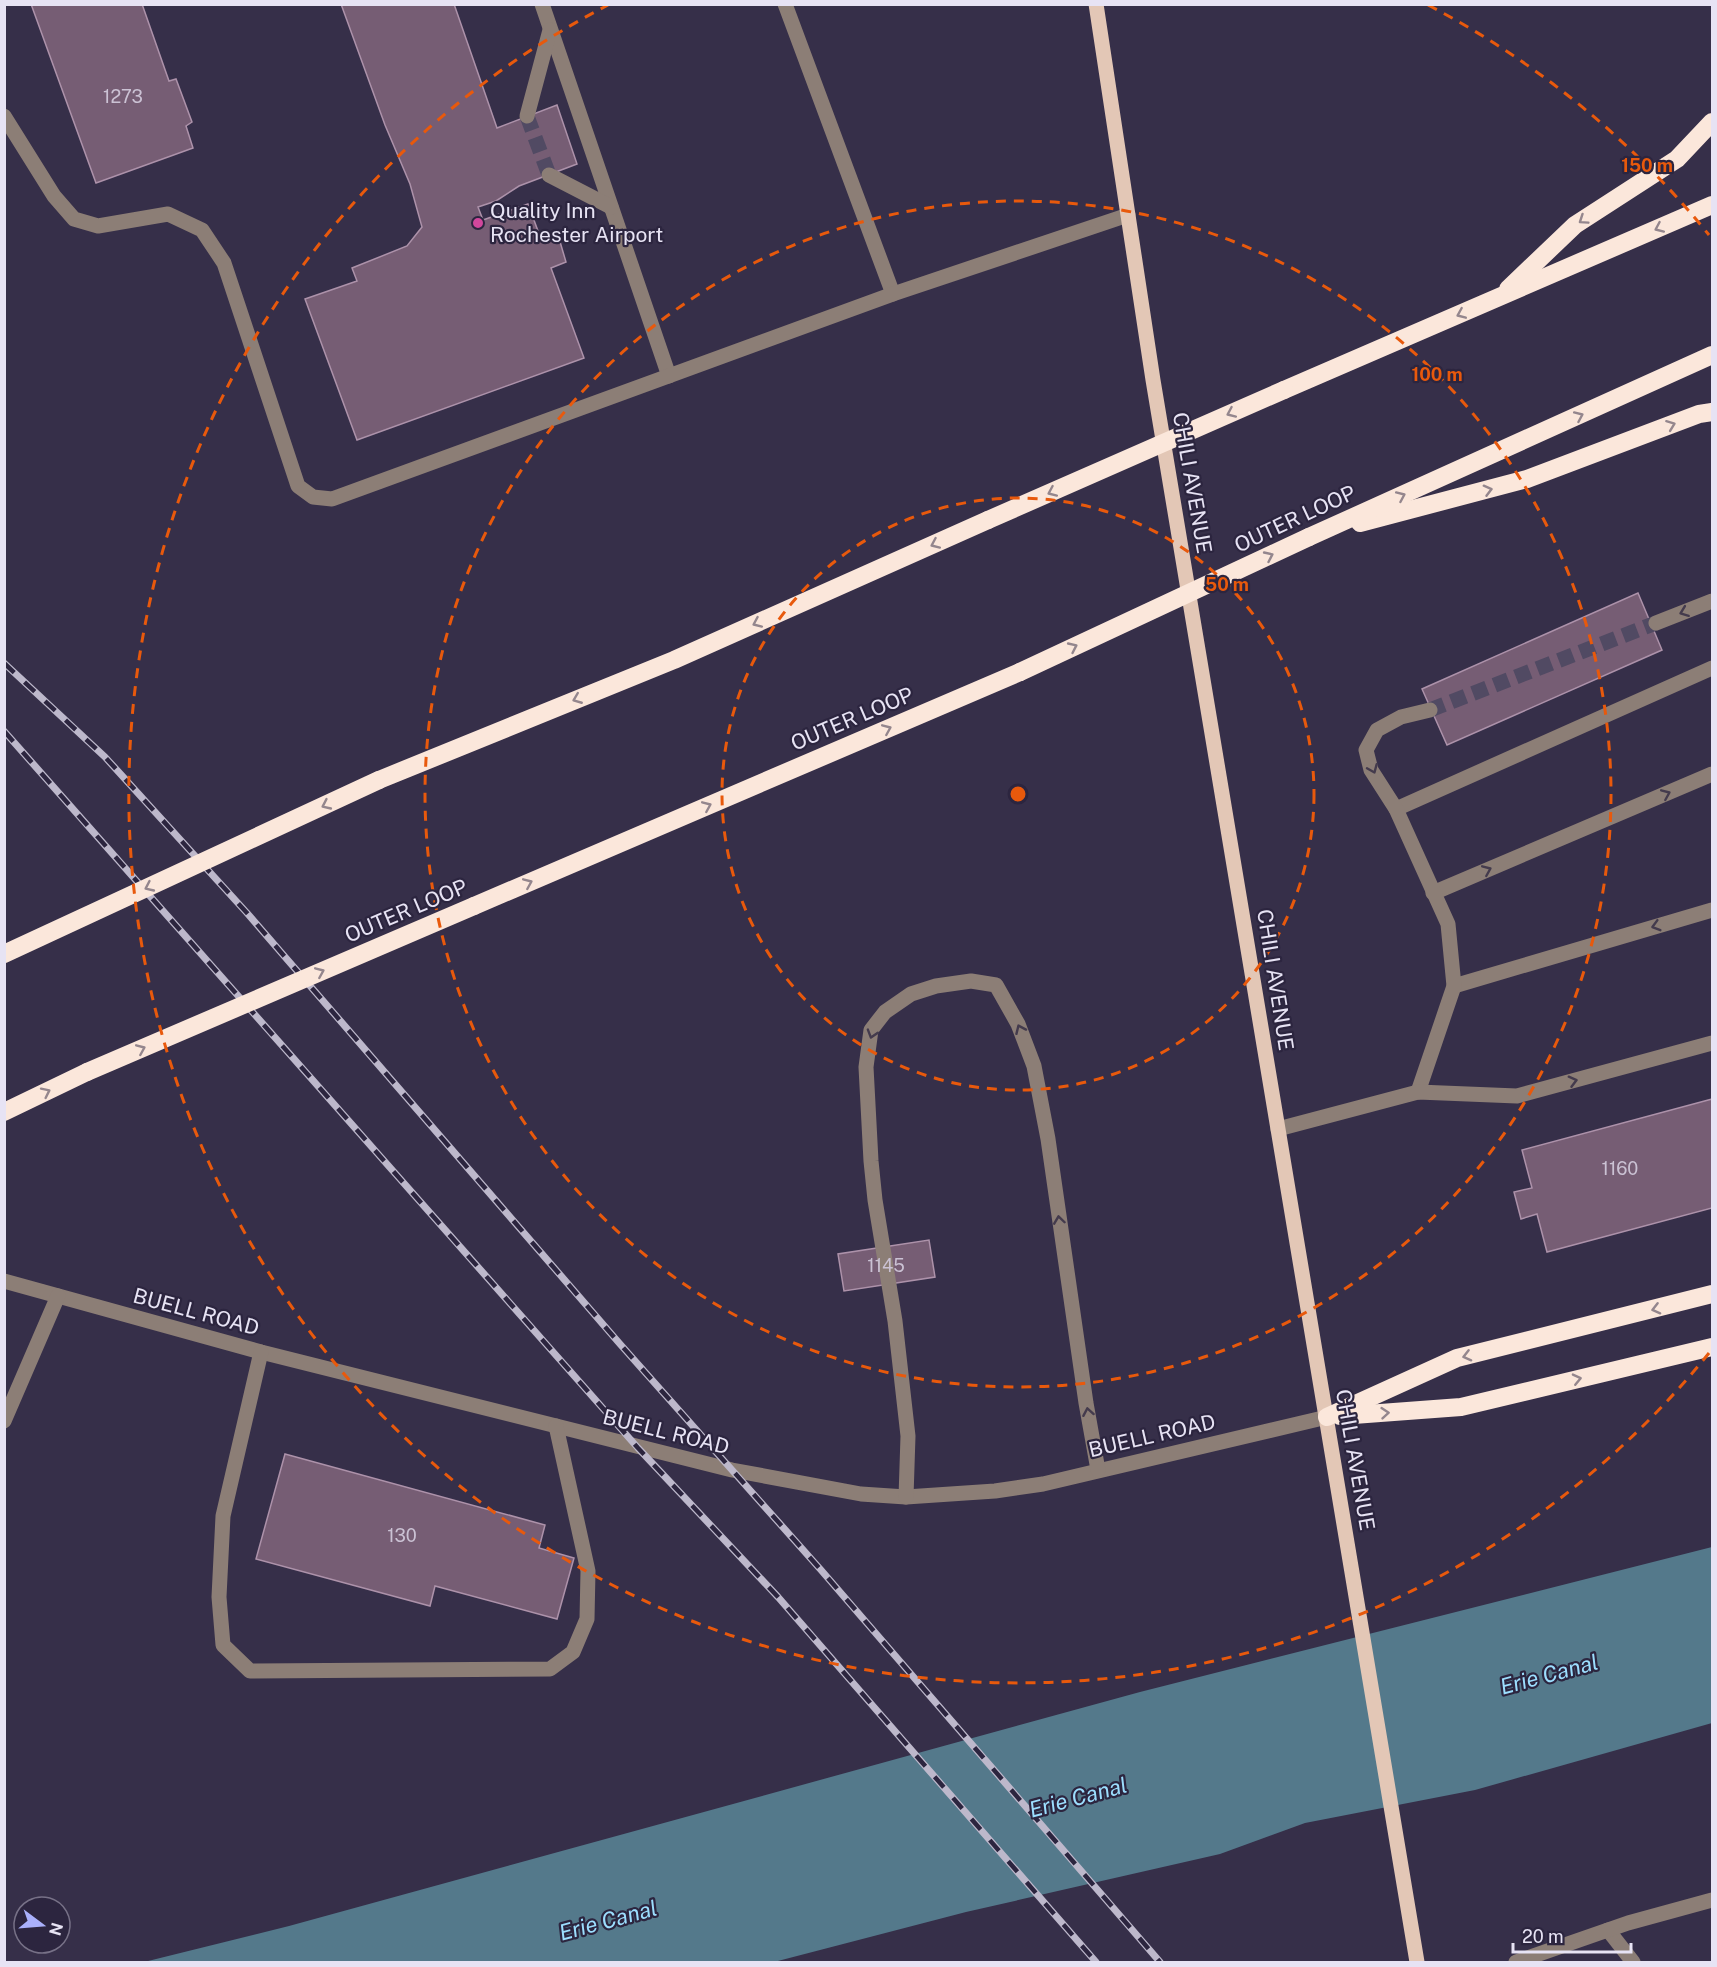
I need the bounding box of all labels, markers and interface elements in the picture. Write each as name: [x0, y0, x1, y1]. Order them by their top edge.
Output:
house number: 1273: [103, 86, 143, 107]
text: 150 m: [1621, 155, 1673, 176]
place label: Quality Inn Rochester Airport: [490, 198, 663, 247]
one-way arrow: [1578, 213, 1589, 224]
marker: Quality Inn Rochester Airport: [471, 216, 485, 230]
one-way arrow: [1654, 221, 1665, 233]
one-way arrow: [1456, 307, 1467, 319]
text: 100 m: [1411, 364, 1463, 385]
one-way arrow: [1226, 406, 1237, 418]
street label: CHILI AVENUE: [1168, 410, 1217, 555]
one-way arrow: [1572, 411, 1583, 423]
one-way arrow: [1665, 419, 1676, 432]
street label: OUTER LOOP: [1230, 480, 1359, 557]
one-way arrow: [1482, 484, 1492, 497]
one-way arrow: [1048, 485, 1059, 497]
one-way arrow: [1394, 491, 1405, 503]
one-way arrow: [930, 537, 941, 549]
one-way arrow: [1262, 551, 1273, 563]
text: 50 m: [1205, 574, 1249, 595]
one-way arrow: [1679, 605, 1690, 617]
one-way arrow: [752, 616, 763, 628]
one-way arrow: [1066, 642, 1077, 654]
street label: OUTER LOOP: [787, 682, 917, 756]
one-way arrow: [573, 692, 583, 705]
one-way arrow: [880, 724, 891, 736]
one-way arrow: [1365, 763, 1377, 774]
centre of rings: [1008, 784, 1028, 804]
one-way arrow: [1660, 789, 1671, 801]
one-way arrow: [321, 797, 332, 809]
one-way arrow: [701, 801, 712, 813]
one-way arrow: [1480, 866, 1491, 878]
street label: OUTER LOOP: [341, 874, 471, 948]
one-way arrow: [522, 878, 533, 890]
one-way arrow: [145, 880, 156, 892]
street label: CHILI AVENUE: [1252, 907, 1299, 1052]
one-way arrow: [1651, 919, 1662, 931]
one-way arrow: [313, 967, 324, 979]
one-way arrow: [1015, 1025, 1027, 1036]
one-way arrow: [867, 1028, 879, 1039]
one-way arrow: [134, 1044, 145, 1056]
one-way arrow: [1567, 1076, 1578, 1088]
one-way arrow: [39, 1088, 50, 1099]
house number: 1160: [1602, 1158, 1638, 1179]
one-way arrow: [1054, 1215, 1066, 1224]
house number: 1145: [867, 1255, 905, 1276]
street label: BUELL ROAD: [130, 1283, 262, 1340]
one-way arrow: [1651, 1301, 1661, 1314]
one-way arrow: [1462, 1349, 1472, 1361]
one-way arrow: [1571, 1374, 1581, 1387]
street label: CHILI AVENUE: [1331, 1387, 1380, 1532]
street label: BUELL ROAD: [600, 1404, 732, 1459]
one-way arrow: [1380, 1406, 1389, 1419]
one-way arrow: [1082, 1408, 1095, 1418]
street label: BUELL ROAD: [1086, 1409, 1218, 1462]
house number: 130: [387, 1525, 417, 1546]
water label: Erie Canal: [1497, 1648, 1601, 1700]
water label: Erie Canal: [1026, 1771, 1130, 1823]
water label: Erie Canal: [556, 1894, 660, 1946]
north arrow: [12, 1895, 72, 1955]
scale bar: [1513, 1916, 1632, 1954]
text: N: [45, 1920, 67, 1938]
text: 20 m: [1522, 1926, 1564, 1947]

